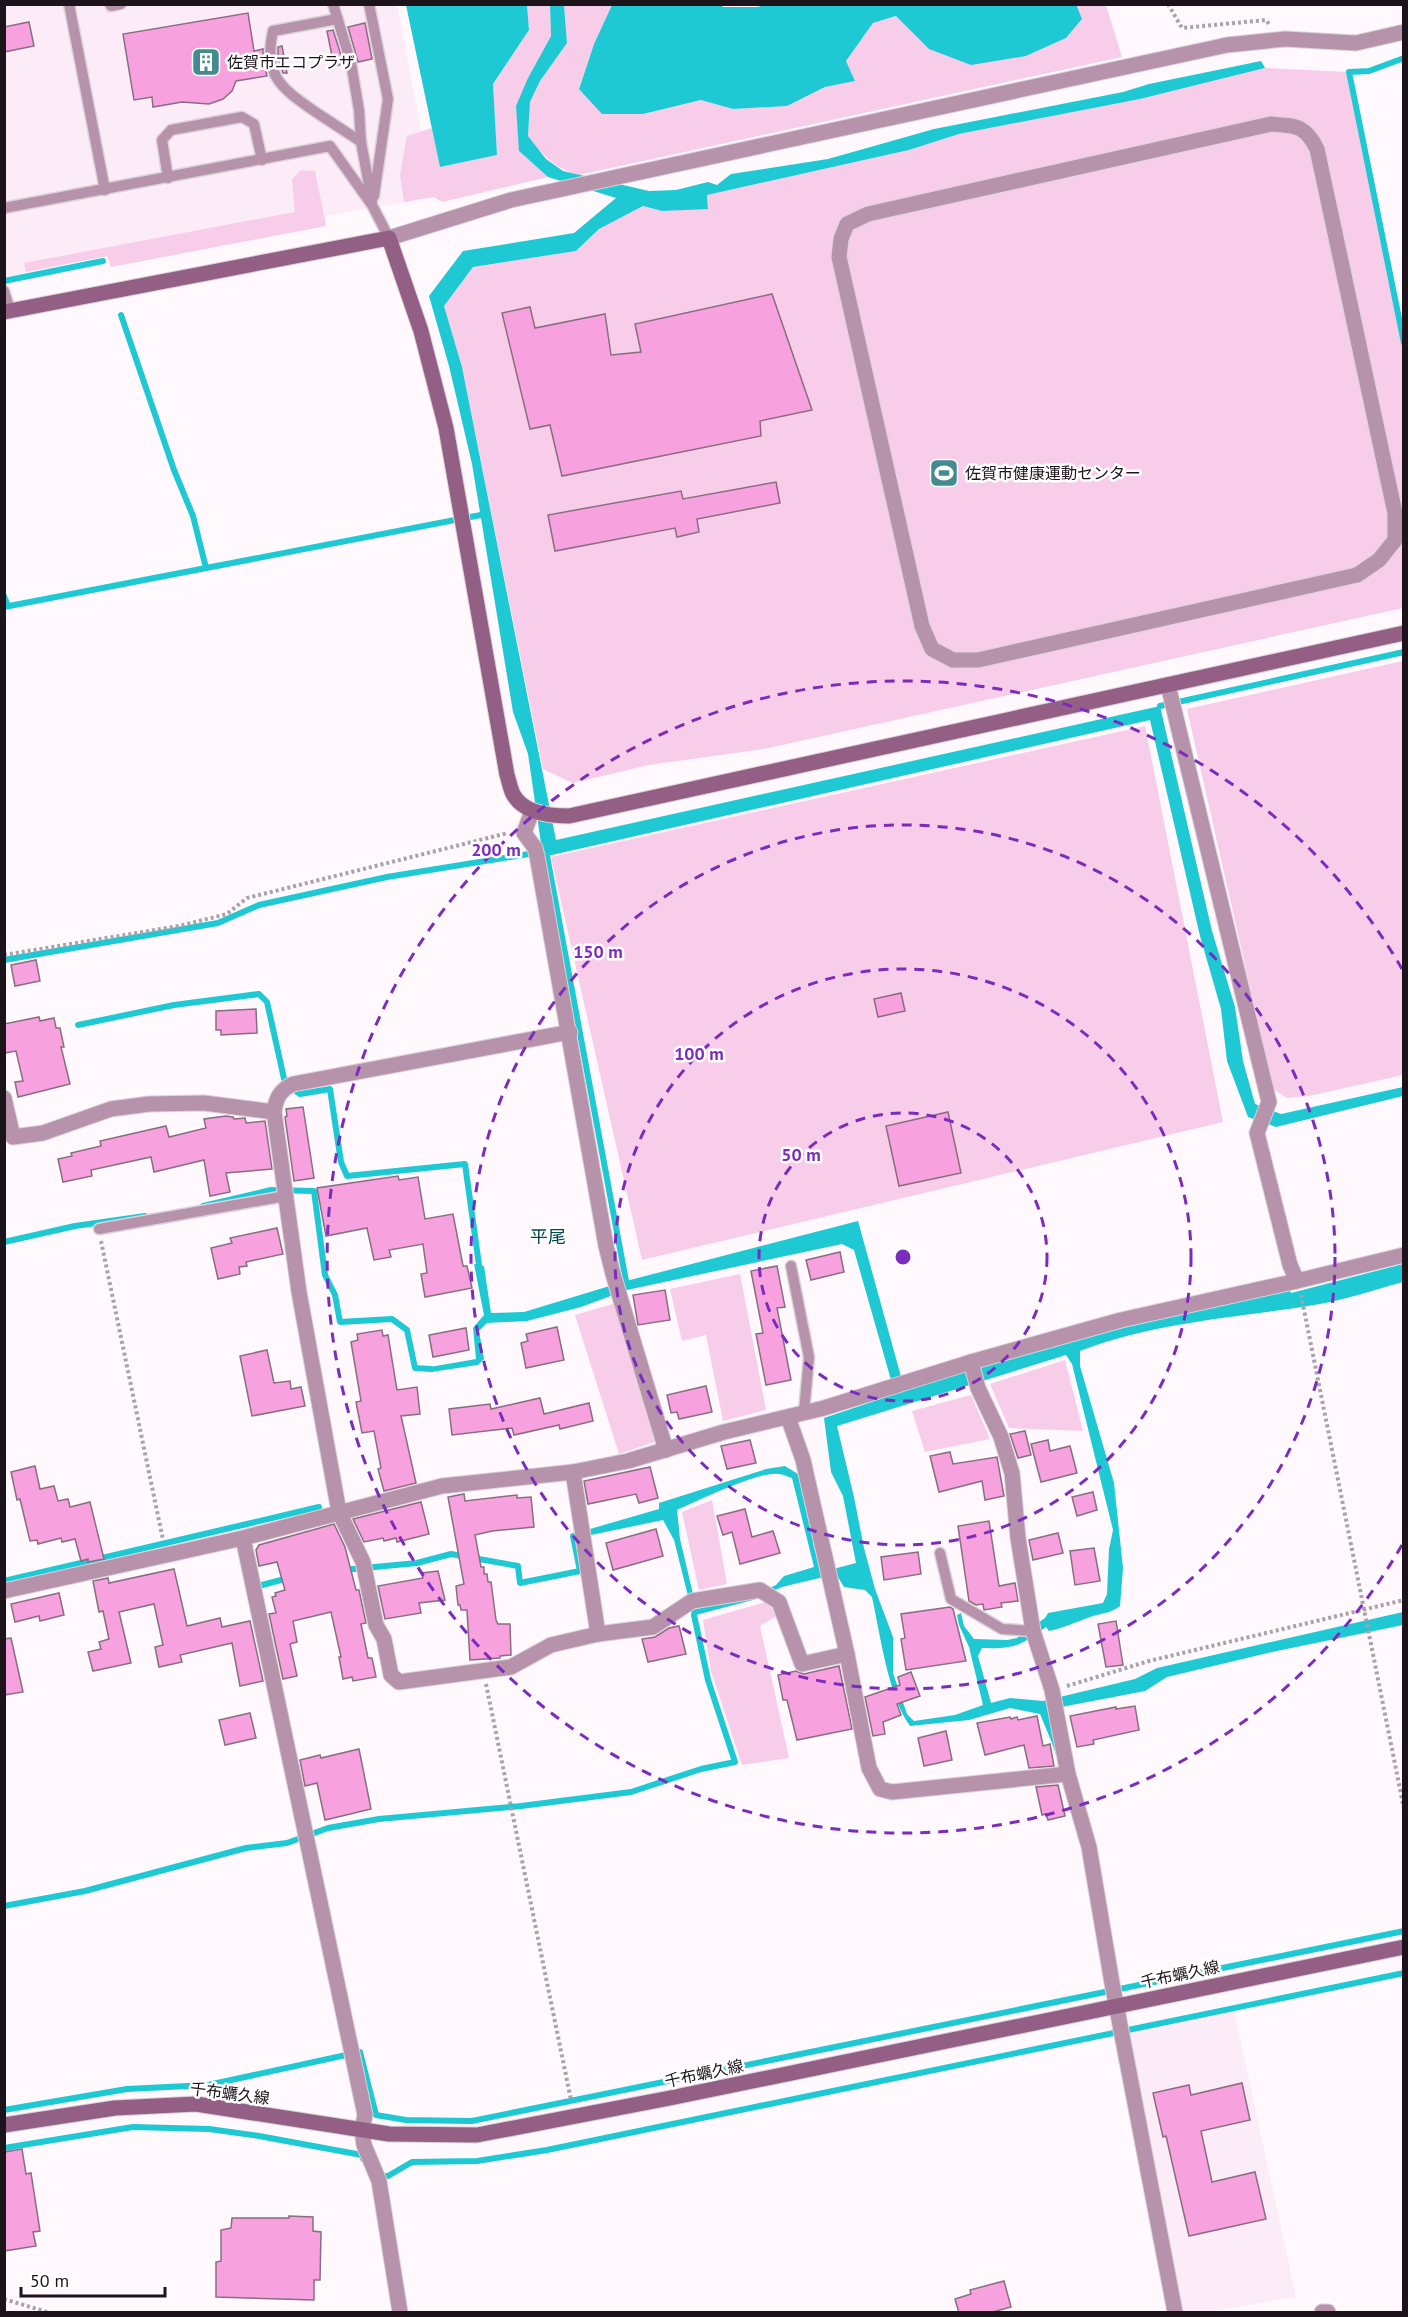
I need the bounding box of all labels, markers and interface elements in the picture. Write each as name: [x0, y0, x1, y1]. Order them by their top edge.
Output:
building icon: 佐賀市エコプラザ: [190, 46, 222, 78]
place label: 佐賀市エコプラザ: [227, 52, 355, 72]
sports icon: 佐賀市健康運動センター: [928, 457, 960, 489]
place label: 佐賀市健康運動センター: [965, 463, 1141, 483]
text: 200 m: [471, 838, 521, 861]
text: 150 m: [573, 940, 623, 963]
text: 100 m: [674, 1042, 724, 1065]
text: 50 m: [781, 1143, 821, 1166]
district label: 平尾: [530, 1225, 566, 1248]
centre of rings: [893, 1247, 913, 1267]
street label: 千布蠣久線: [1139, 1956, 1221, 1992]
street label: 千布蠣久線: [663, 2055, 745, 2091]
street label: 千布蠣久線: [189, 2078, 271, 2108]
scale bar: [21, 2260, 165, 2298]
text: 50 m: [30, 2269, 69, 2292]

